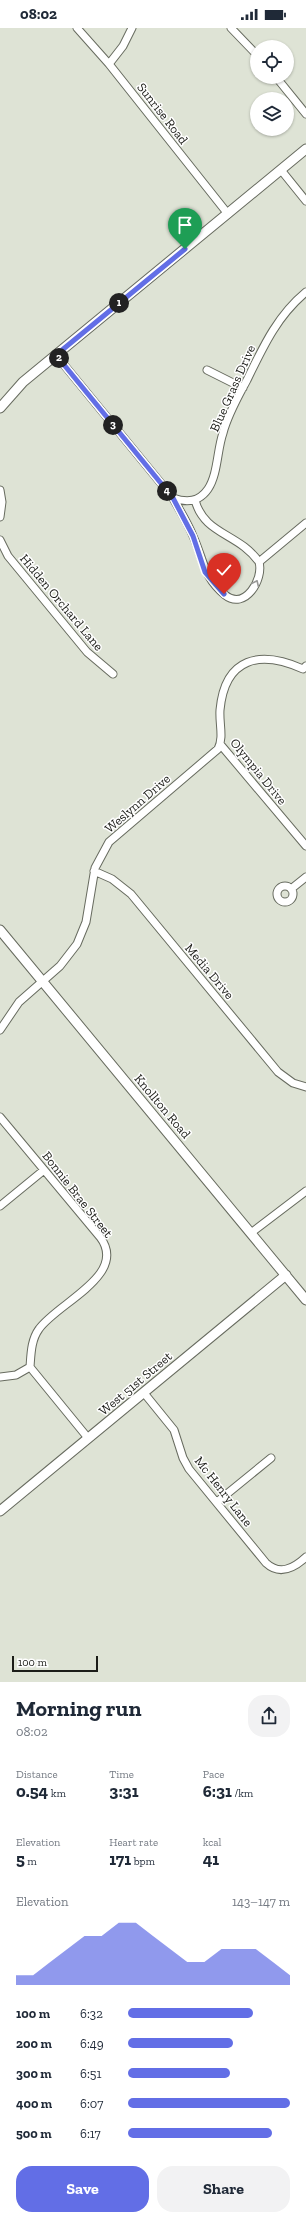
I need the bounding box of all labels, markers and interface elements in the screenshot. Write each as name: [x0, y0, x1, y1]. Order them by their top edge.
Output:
text: 08:02: [20, 5, 57, 23]
map controls: [250, 40, 294, 136]
button: locate: [250, 40, 294, 84]
street label: Sunrise Road: [134, 80, 191, 147]
button: layers: [250, 92, 294, 136]
pin: [168, 208, 202, 249]
icon: arrive: [174, 214, 196, 236]
pin: 1: [109, 293, 129, 313]
text: 1: [117, 296, 121, 309]
street label: Blue Grass Drive: [207, 343, 258, 434]
pin: 2: [49, 348, 69, 368]
text: 2: [56, 351, 62, 364]
pin: 3: [103, 415, 123, 435]
text: 3: [110, 418, 116, 431]
pin: 4: [157, 481, 177, 501]
text: 4: [164, 484, 170, 497]
street label: Hidden Orchard Lane: [17, 551, 106, 654]
pin: [207, 553, 241, 594]
icon: check: [213, 559, 235, 581]
one-way arrow: [251, 580, 259, 587]
street label: Olympia Drive: [227, 735, 290, 808]
street label: Weslynn Drive: [102, 771, 173, 836]
street label: Media Drive: [182, 940, 237, 1002]
street label: Knollton Road: [131, 1071, 194, 1141]
street label: Bonnie Brae Street: [39, 1148, 116, 1240]
street label: West 51st Street: [96, 1348, 175, 1418]
street label: Mc Henry Lane: [192, 1453, 256, 1529]
scale bar: [12, 1654, 98, 1673]
text: 100 m: [18, 1656, 47, 1669]
text: Morning run: [16, 1695, 142, 1722]
button: share: [248, 1695, 290, 1737]
text: 08:02: [16, 1724, 48, 1739]
text: Distance: [16, 1768, 58, 1781]
text: Time: [109, 1768, 134, 1781]
text: Pace: [203, 1768, 224, 1781]
text: 0.54: [16, 1781, 48, 1801]
text: 3:31: [109, 1781, 139, 1801]
text: 6:31: [203, 1781, 232, 1801]
text: km: [48, 1787, 66, 1800]
text: /km: [232, 1787, 253, 1800]
text: Elevation: [16, 1836, 60, 1849]
text: Heart rate: [109, 1836, 158, 1849]
text: kcal: [203, 1836, 222, 1849]
text: 5: [16, 1849, 25, 1869]
text: 171: [109, 1849, 131, 1869]
text: 41: [203, 1849, 219, 1869]
text: m: [25, 1855, 37, 1868]
text: bpm: [131, 1855, 155, 1868]
text: Elevation: [16, 1894, 68, 1909]
text: 143–147 m: [232, 1894, 290, 1909]
text: 100 m: [16, 2006, 50, 2021]
text: 6:32: [80, 2006, 103, 2021]
text: 200 m: [16, 2036, 52, 2051]
text: 6:49: [80, 2036, 104, 2051]
text: 300 m: [16, 2066, 52, 2081]
text: 6:51: [80, 2066, 101, 2081]
text: 400 m: [16, 2096, 52, 2111]
text: 6:07: [80, 2096, 103, 2111]
text: 500 m: [16, 2126, 52, 2141]
text: 6:17: [80, 2126, 101, 2141]
button: Save: [16, 2166, 149, 2212]
button: Share: [157, 2166, 290, 2212]

